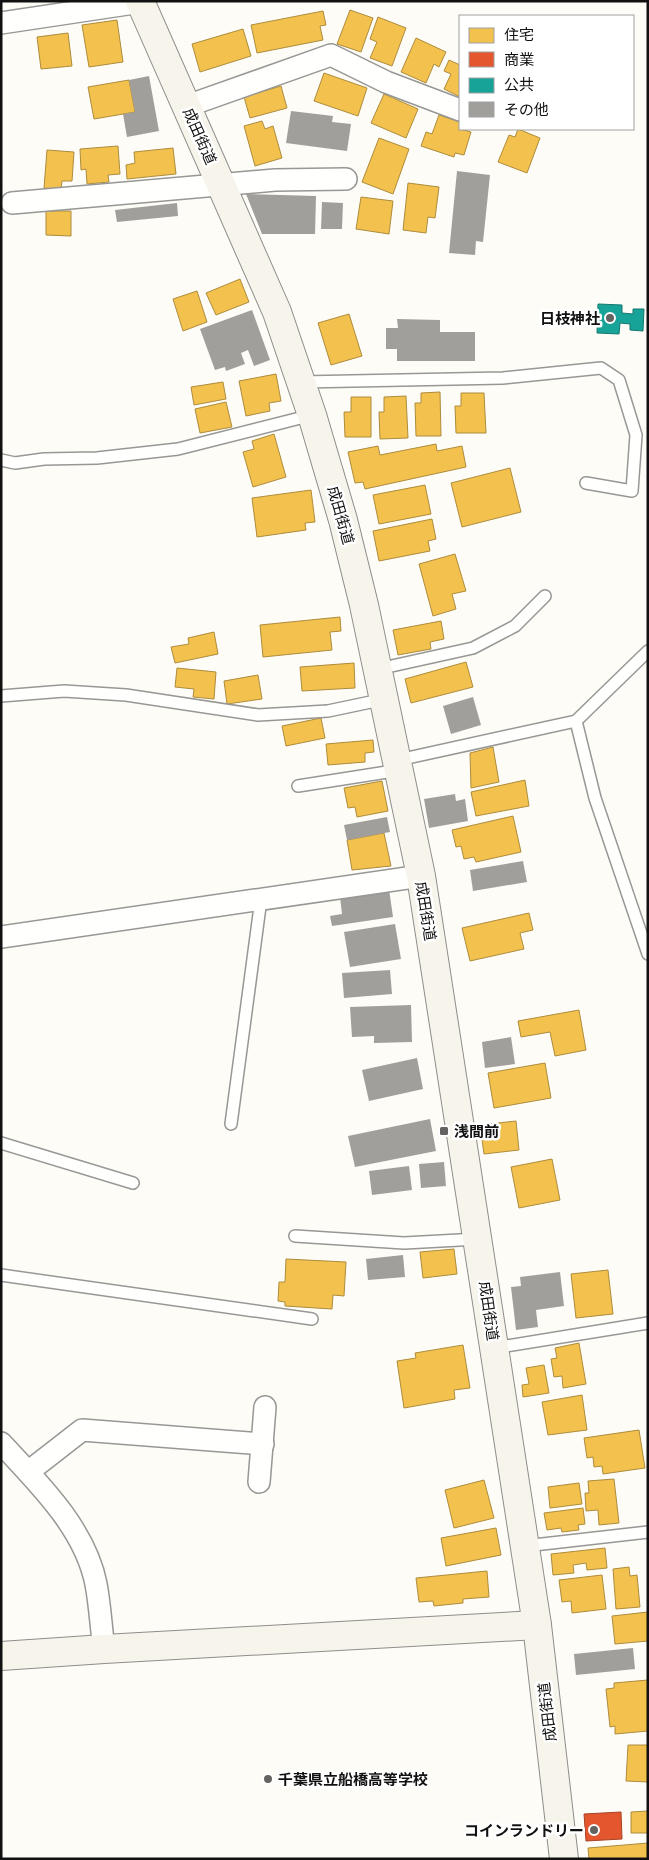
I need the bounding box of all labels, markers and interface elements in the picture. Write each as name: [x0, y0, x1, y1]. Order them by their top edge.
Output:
legend: [459, 15, 634, 130]
text: 住宅: [504, 25, 534, 44]
text: 商業: [504, 50, 534, 69]
text: 公共: [504, 75, 534, 94]
text: その他: [504, 100, 549, 119]
street label: 成田街道: [179, 105, 221, 167]
place label: 日枝神社: [540, 309, 600, 328]
marker: 日枝神社: [604, 312, 616, 324]
street label: 成田街道: [324, 484, 358, 546]
street label: 成田街道: [412, 880, 440, 942]
place label: 浅間前: [454, 1122, 499, 1141]
marker: 浅間前: [438, 1125, 450, 1137]
street label: 成田街道: [475, 1280, 503, 1342]
street label: 成田街道: [534, 1681, 560, 1743]
place label: 千葉県立船橋高等学校: [278, 1770, 428, 1789]
marker: 千葉県立船橋高等学校: [262, 1773, 274, 1785]
place label: コインランドリー: [464, 1821, 584, 1840]
marker: コインランドリー: [588, 1824, 600, 1836]

